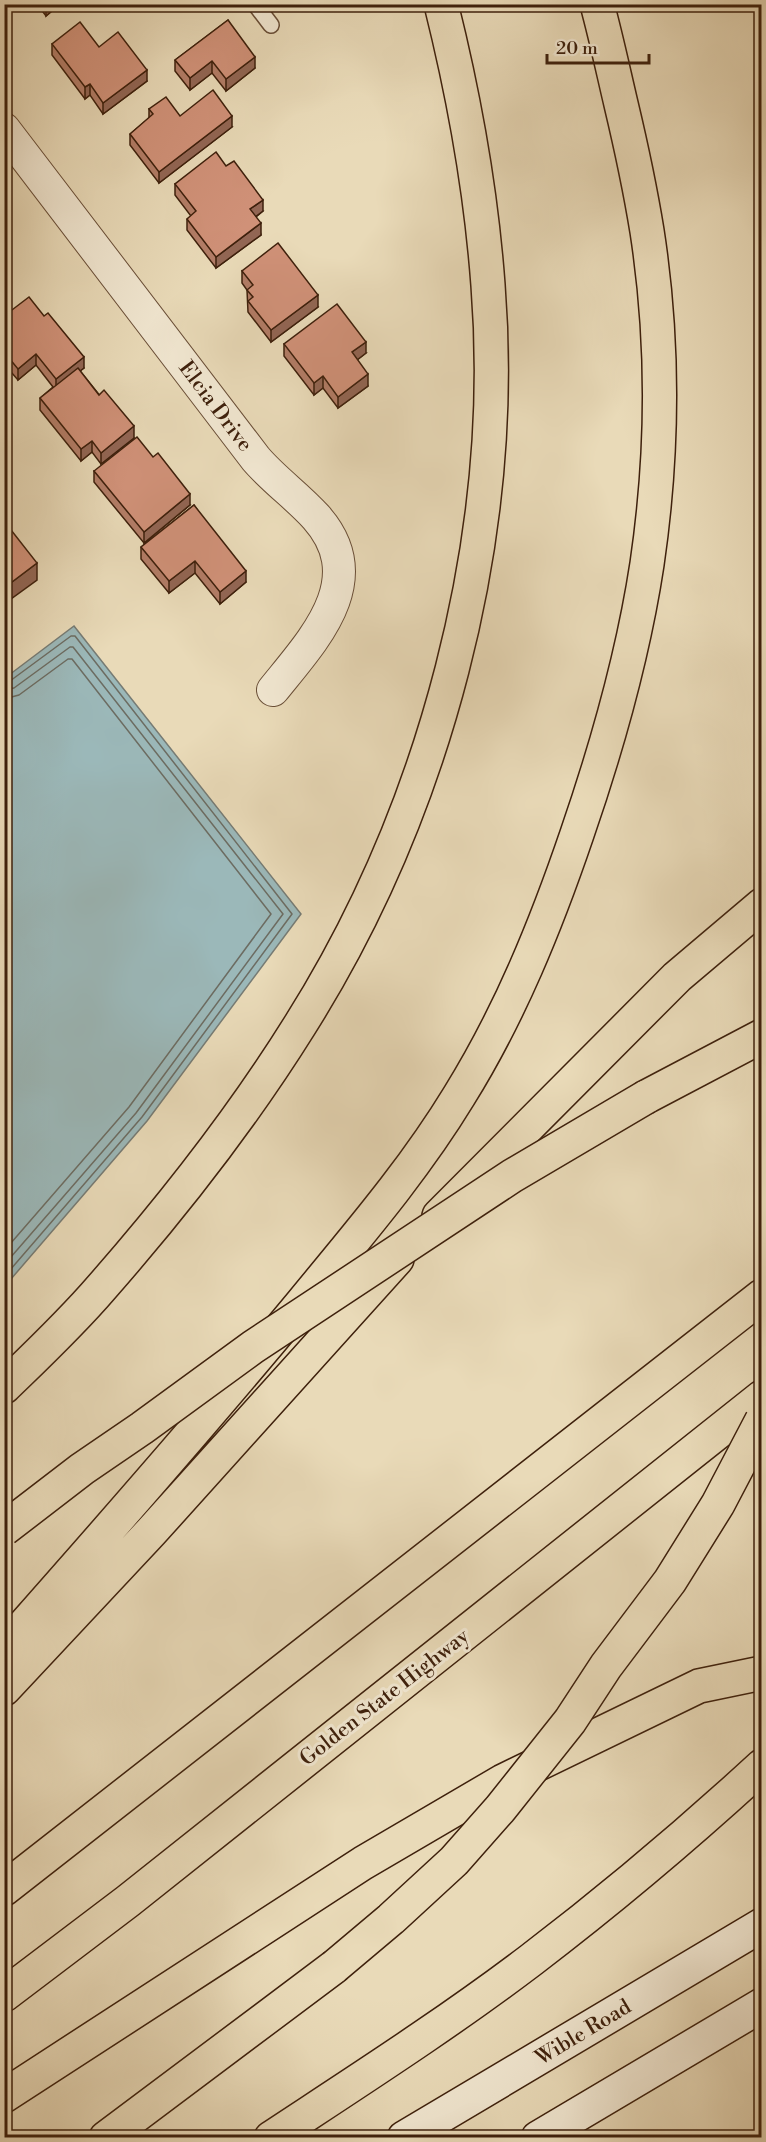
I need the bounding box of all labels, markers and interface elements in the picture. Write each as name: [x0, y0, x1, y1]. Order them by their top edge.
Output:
scale bar: [547, 27, 649, 65]
text: 20 m: [556, 37, 598, 60]
street label: Elcia Drive: [173, 356, 258, 457]
street label: Golden State Highway: [295, 1623, 475, 1772]
street label: Wible Road: [530, 1994, 636, 2072]

